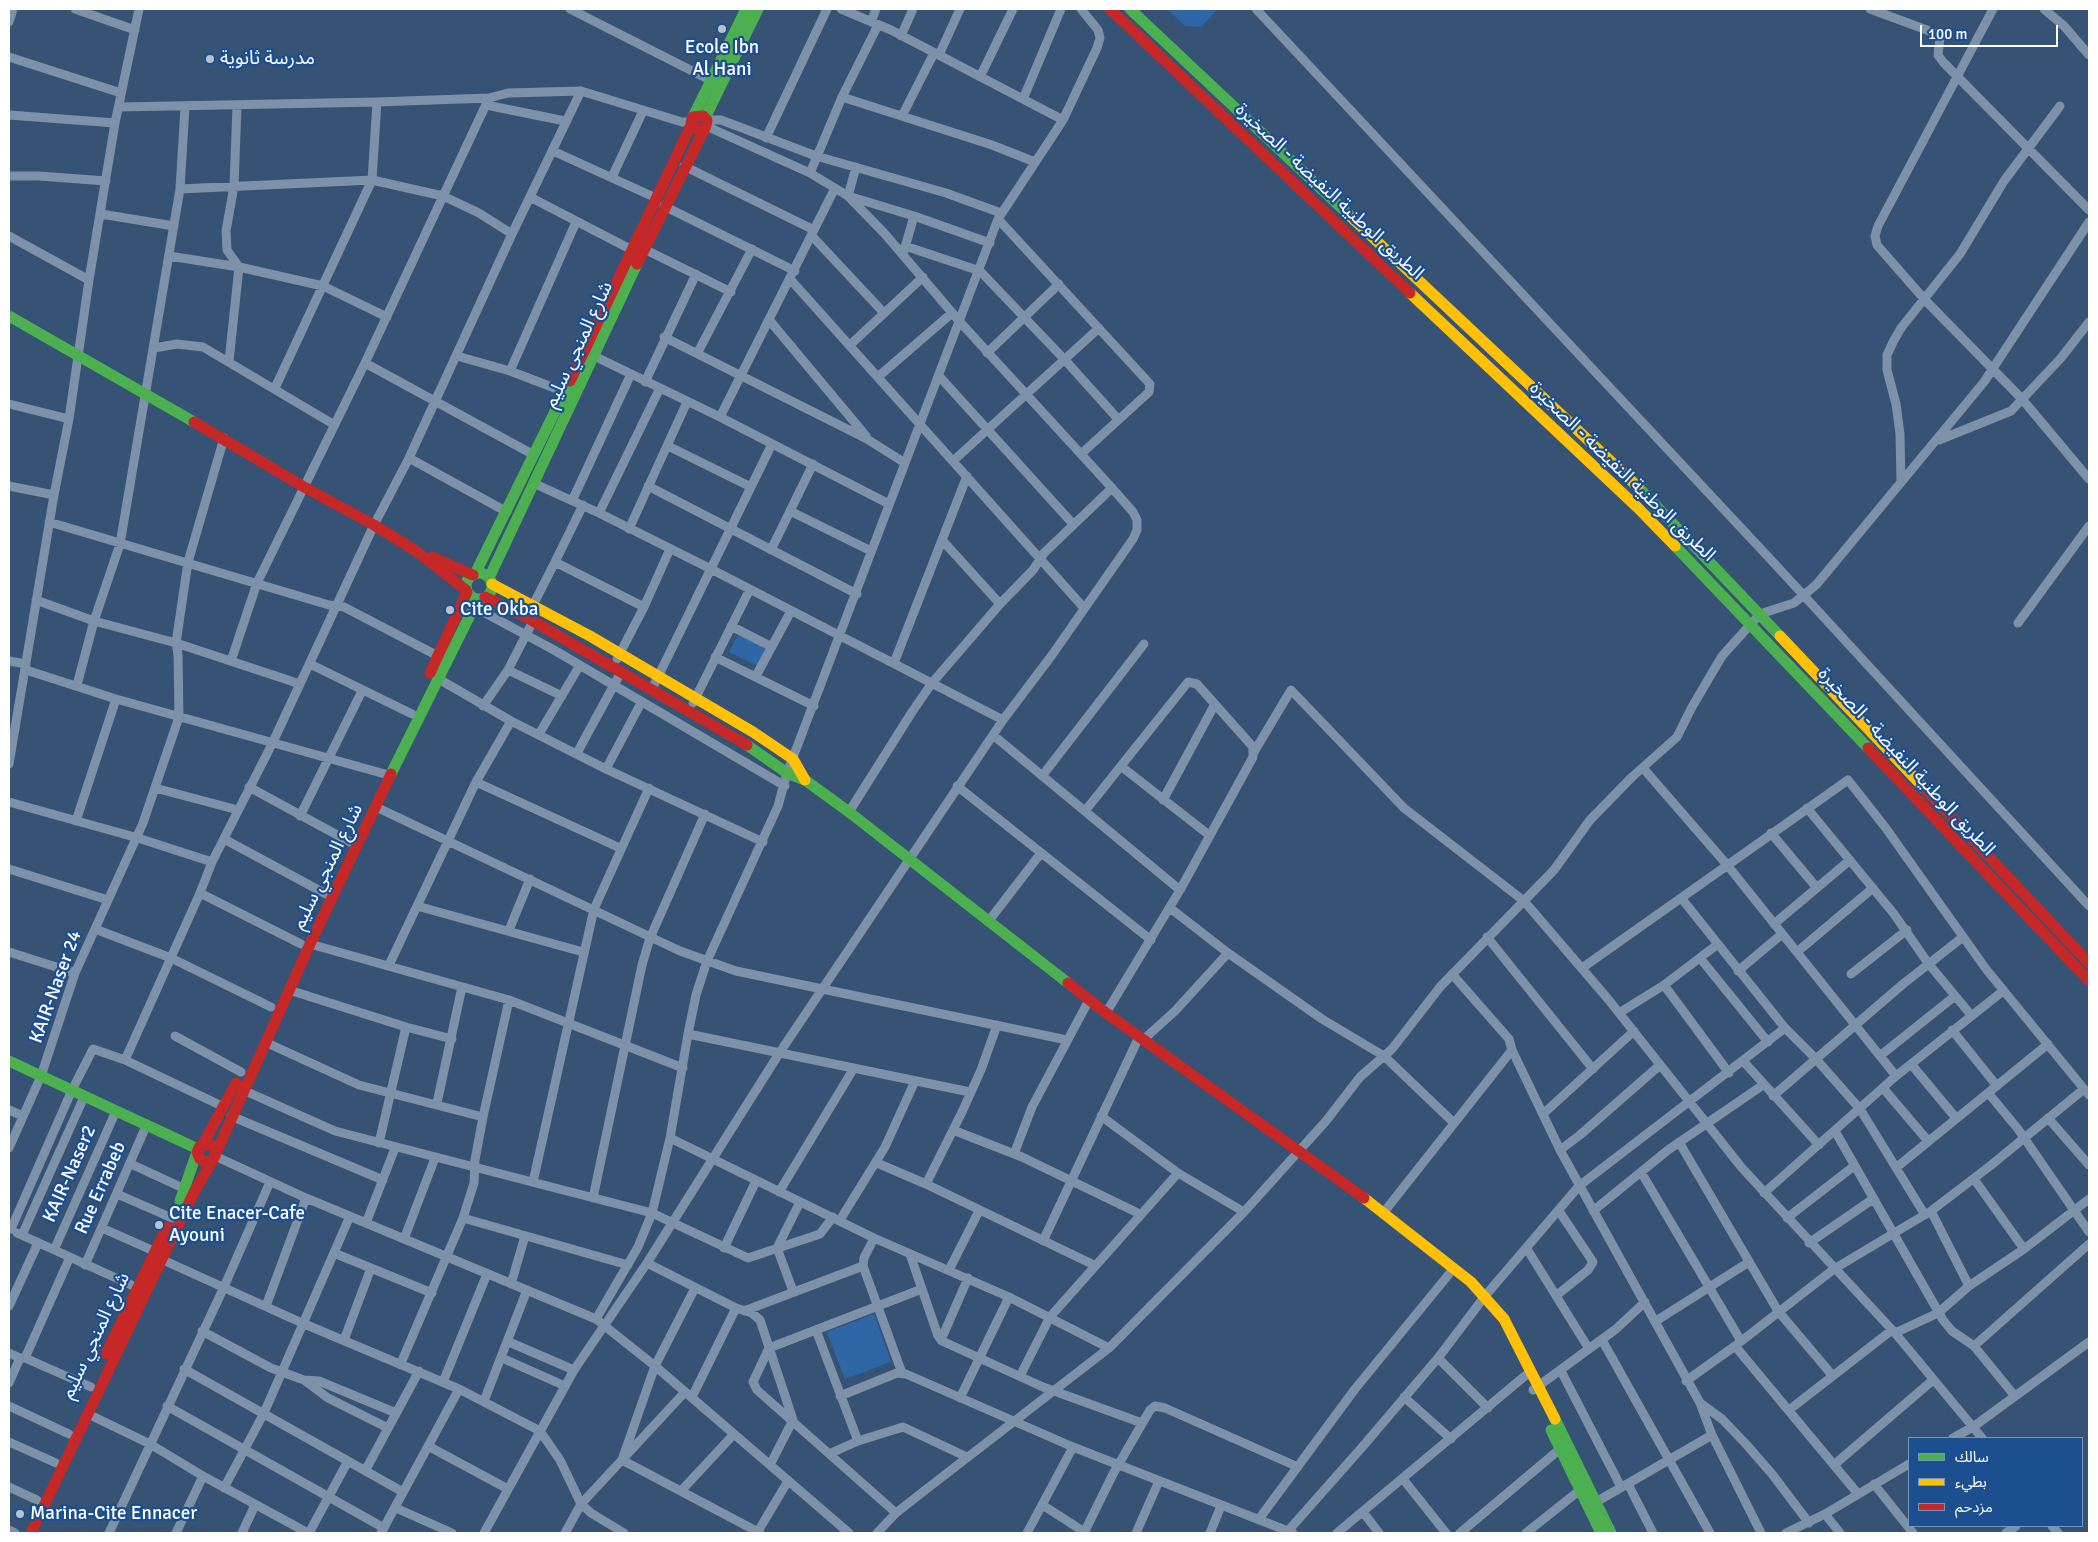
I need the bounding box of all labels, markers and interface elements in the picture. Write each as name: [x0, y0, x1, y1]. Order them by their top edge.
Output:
scale bar: [1923, 15, 2060, 47]
marker: Ecole Ibn Al Hani: [716, 23, 728, 35]
text: 100 m: [1928, 25, 1968, 43]
place label: Ecole Ibn Al Hani: [685, 37, 759, 81]
place label: مدرسة ثانوية: [220, 48, 315, 70]
marker: مدرسة ثانوية: [204, 53, 216, 65]
street label: الطريق الوطنية النفيضة - الصخيرة: [1230, 99, 1428, 285]
street label: شارع المنجي سليم: [540, 278, 618, 412]
street label: الطريق الوطنية النفيضة - الصخيرة: [1524, 377, 1720, 567]
place label: Cite Okba: [460, 599, 538, 621]
marker: Cite Okba: [444, 604, 456, 616]
street label: الطريق الوطنية النفيضة - الصخيرة: [1813, 663, 1999, 861]
street label: شارع المنجي سليم: [288, 801, 368, 933]
street label: KAIR-Naser 24: [25, 927, 87, 1047]
street label: KAIR-Naser2: [38, 1122, 102, 1226]
street label: Rue Errabeb: [70, 1138, 132, 1238]
place label: Cite Enacer-Cafe Ayouni: [169, 1203, 305, 1247]
marker: Cite Enacer-Cafe Ayouni: [153, 1219, 165, 1231]
street label: شارع المنجي سليم: [57, 1269, 135, 1403]
legend: [1908, 1437, 2083, 1527]
text: سالك: [1955, 1448, 1989, 1466]
text: بطيء: [1955, 1473, 1987, 1491]
text: مزدحم: [1955, 1498, 1993, 1516]
place label: Marina-Cite Ennacer: [30, 1503, 197, 1525]
marker: Marina-Cite Ennacer: [14, 1508, 26, 1520]

